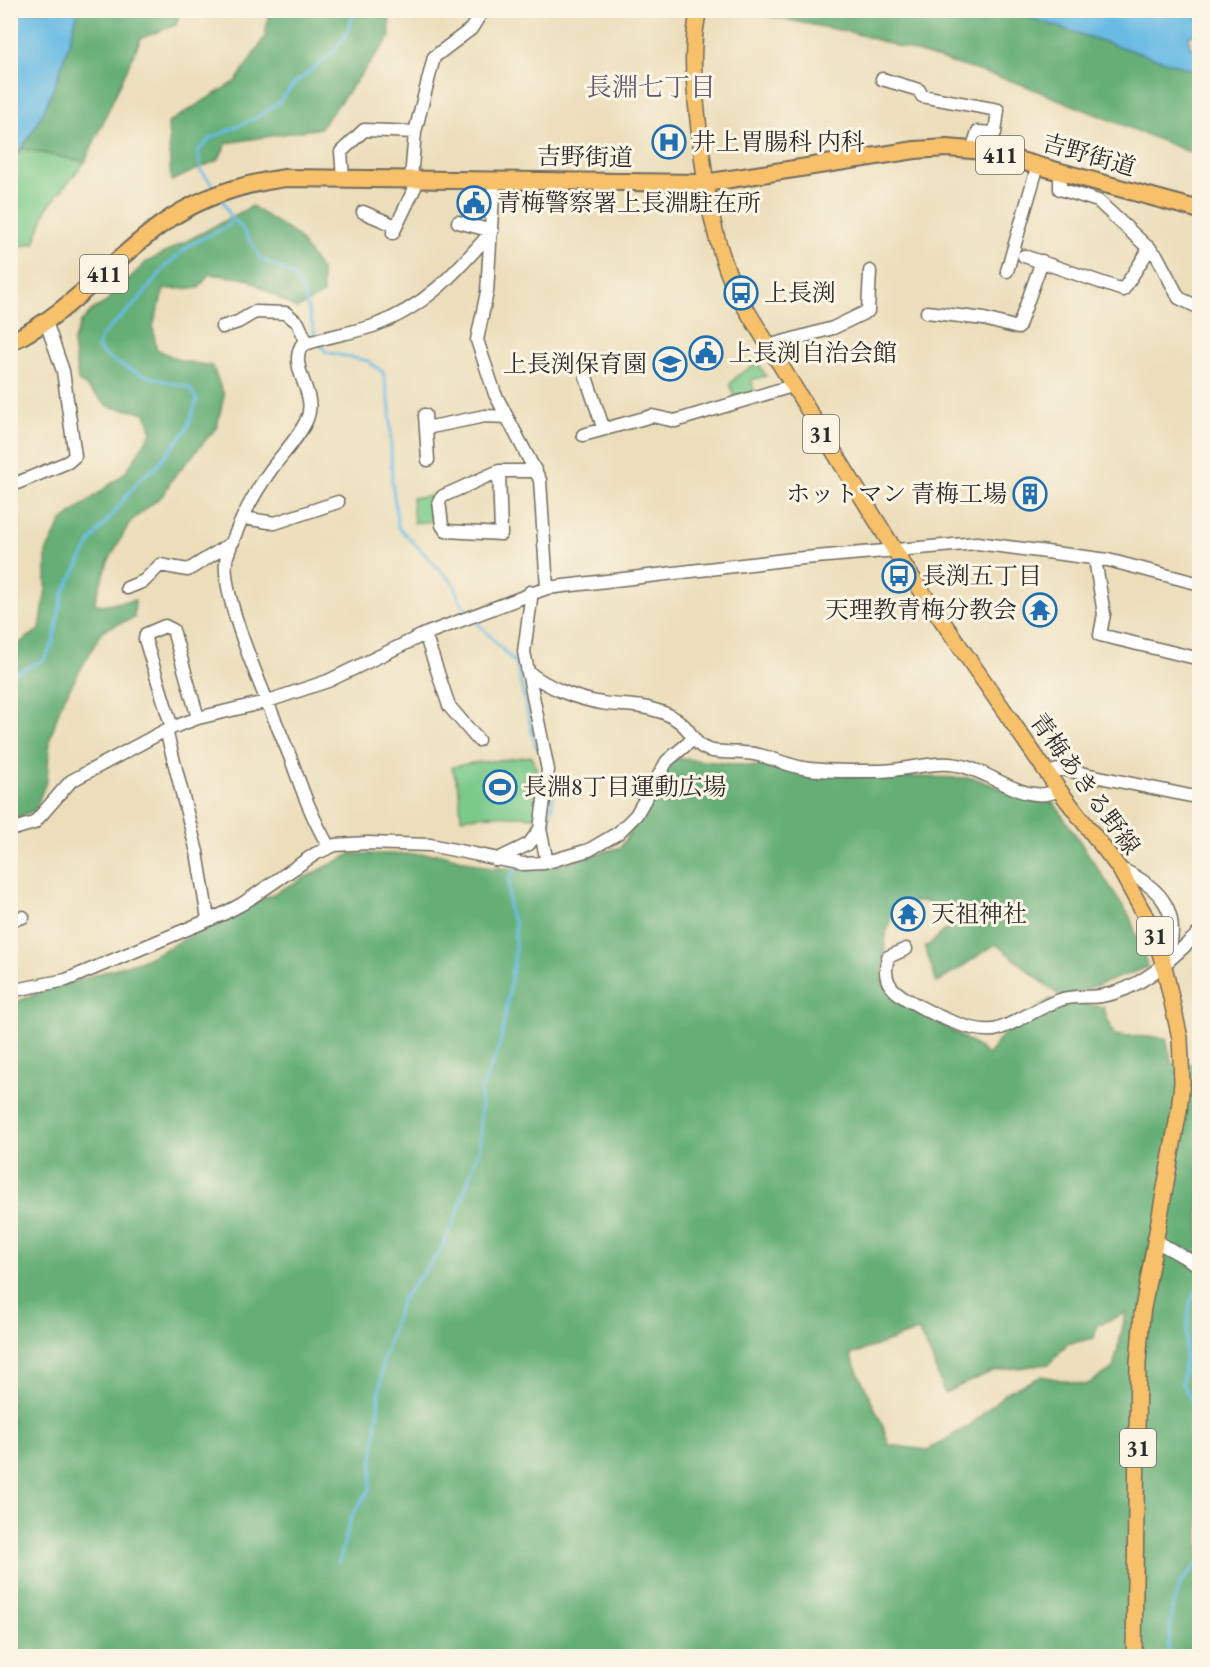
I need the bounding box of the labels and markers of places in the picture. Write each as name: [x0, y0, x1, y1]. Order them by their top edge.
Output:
hospital icon: 井上胃腸科 内科: [651, 124, 687, 160]
place label: 井上胃腸科 内科: [692, 126, 865, 157]
public building icon: 青梅警察署上長淵駐在所: [456, 185, 492, 221]
place label: 青梅警察署上長淵駐在所: [497, 187, 761, 218]
bus stop icon: 上長渕: [723, 275, 759, 311]
place label: 上長渕: [764, 277, 836, 308]
public building icon: 上長渕自治会館: [688, 335, 724, 371]
place label: 上長渕自治会館: [729, 337, 897, 368]
school or university icon: 上長渕保育園: [652, 346, 688, 382]
place label: 上長渕保育園: [503, 348, 647, 379]
building icon: ホットマン 青梅工場: [1012, 476, 1048, 512]
place label: ホットマン 青梅工場: [786, 478, 1007, 509]
bus stop icon: 長渕五丁目: [881, 558, 917, 594]
place label: 長渕五丁目: [922, 560, 1042, 591]
temple icon: 天理教青梅分教会: [1022, 592, 1058, 628]
place label: 天理教青梅分教会: [825, 594, 1017, 625]
sports icon: 長淵8丁目運動広場: [482, 769, 518, 805]
place label: 長淵8丁目運動広場: [523, 771, 727, 802]
temple icon: 天祖神社: [890, 896, 926, 932]
place label: 天祖神社: [931, 898, 1027, 929]

